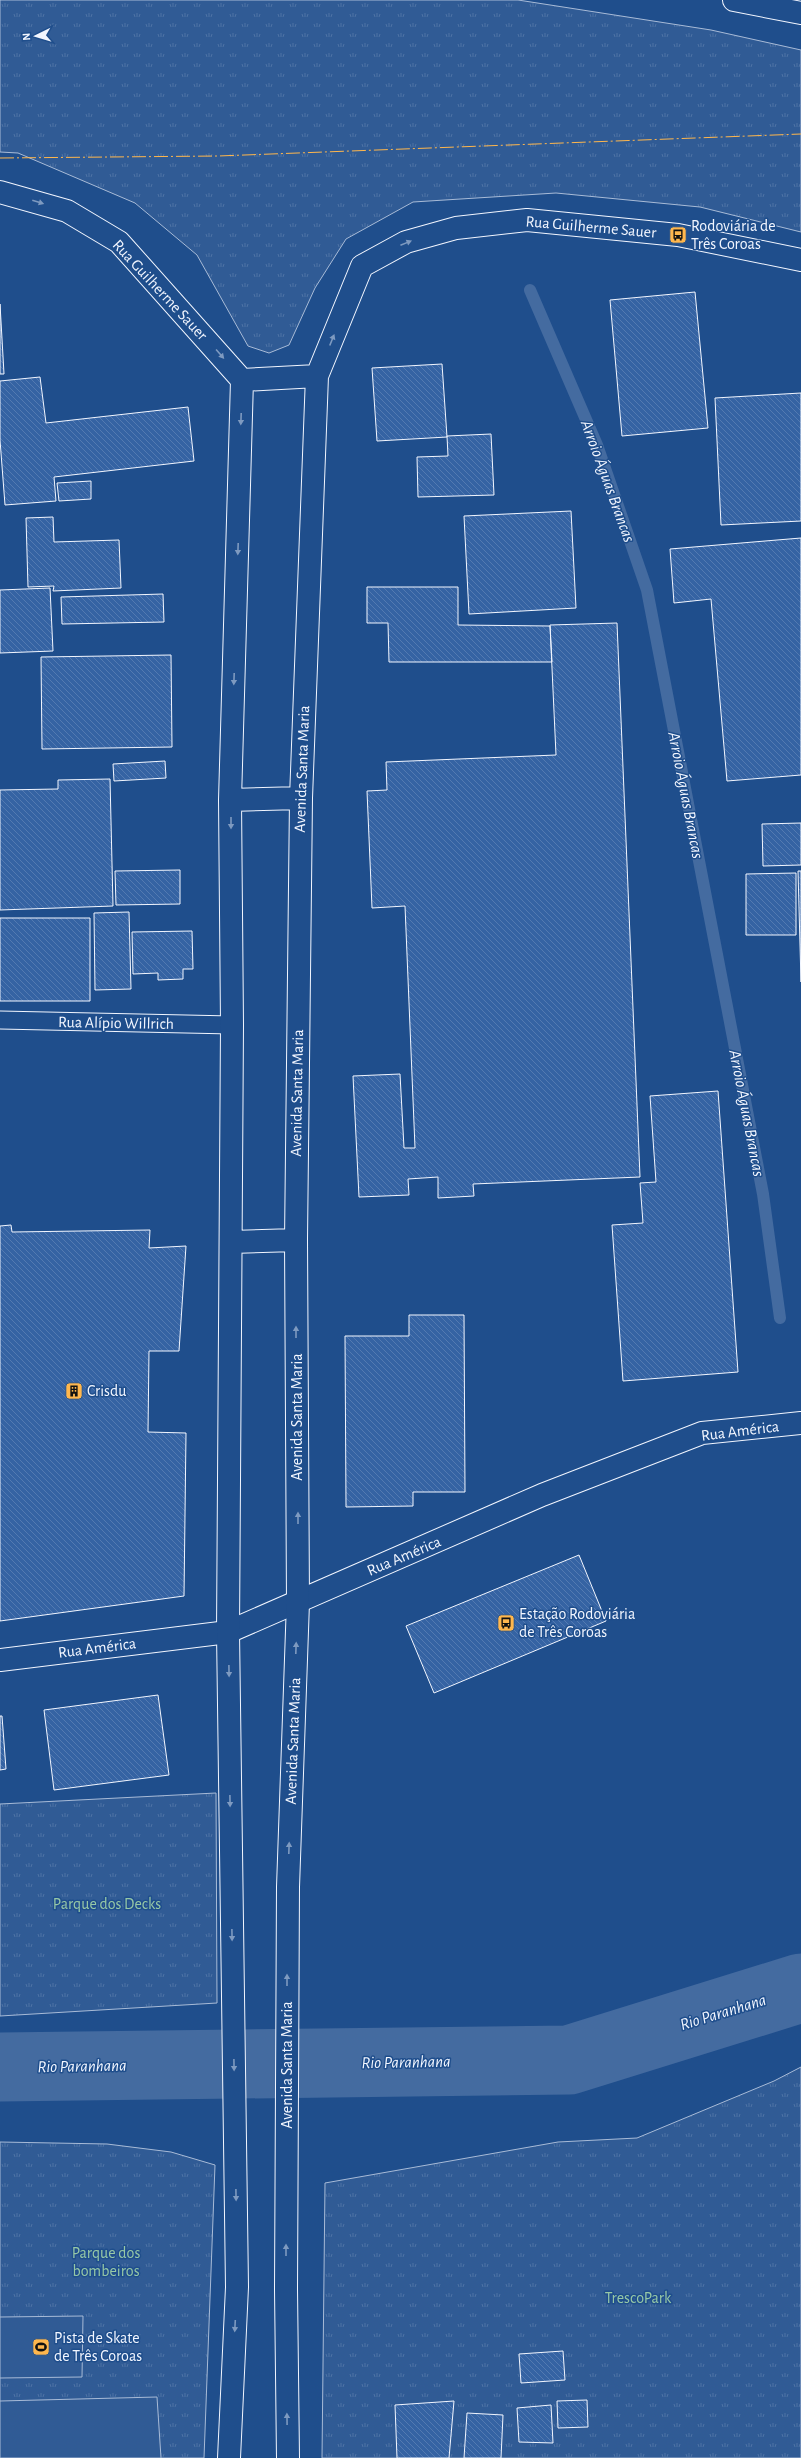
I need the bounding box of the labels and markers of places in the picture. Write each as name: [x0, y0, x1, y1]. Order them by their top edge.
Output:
place label: Rodoviária de Três Coroas: [691, 218, 776, 252]
bus stop icon: Rodoviária de Três Coroas: [668, 225, 688, 245]
building icon: Crisdu: [64, 1381, 84, 1401]
place label: Crisdu: [87, 1383, 126, 1399]
place label: Estação Rodoviária de Três Coroas: [519, 1606, 635, 1640]
bus stop icon: Estação Rodoviária de Três Coroas: [496, 1613, 516, 1633]
place label: Pista de Skate de Três Coroas: [54, 2330, 142, 2364]
sports icon: Pista de Skate de Três Coroas: [31, 2337, 51, 2357]

